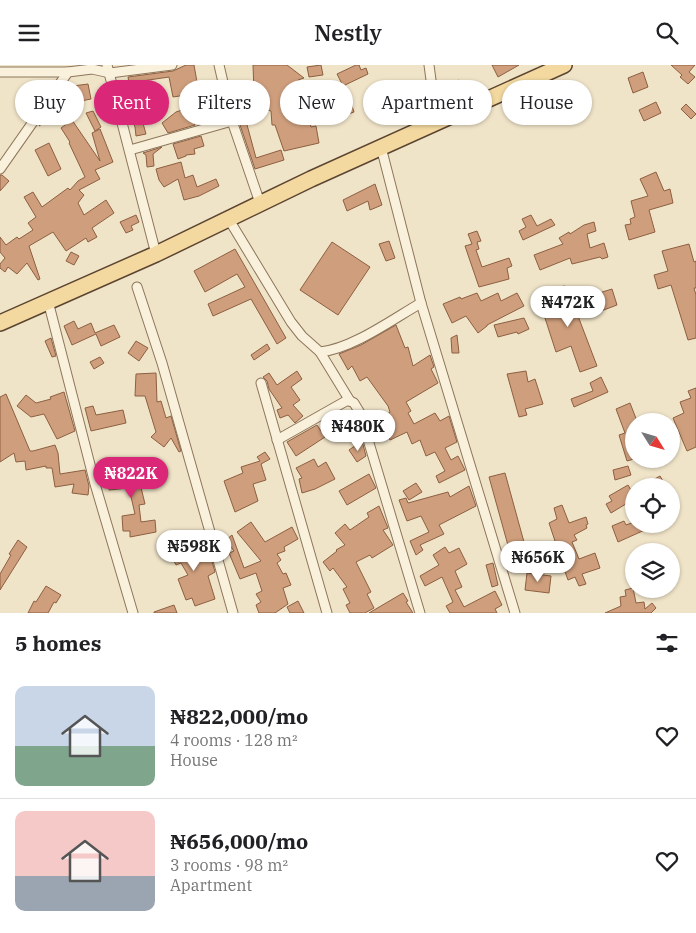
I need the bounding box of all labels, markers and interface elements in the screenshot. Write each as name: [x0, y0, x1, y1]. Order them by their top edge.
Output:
text: Nestly: [314, 18, 382, 47]
icon: menu: [15, 19, 43, 47]
icon: search: [653, 19, 681, 47]
chip: Buy: [15, 80, 84, 125]
chip: Rent: [94, 80, 169, 125]
chip: Filters: [179, 80, 270, 125]
chip: New: [280, 80, 353, 125]
chip: Apartment: [363, 80, 492, 125]
chip: House: [502, 80, 592, 125]
pin: ₦472K: [533, 285, 603, 328]
text: ₦472K: [541, 292, 595, 312]
pin: ₦480K: [323, 409, 393, 452]
north arrow: [625, 413, 680, 467]
map controls: [625, 413, 680, 598]
text: ₦480K: [331, 416, 385, 436]
pin: ₦822K: [96, 457, 166, 499]
text: ₦822K: [104, 463, 158, 483]
button: locate: [625, 478, 680, 533]
pin: ₦598K: [159, 529, 229, 572]
text: ₦598K: [167, 536, 221, 556]
pin: ₦656K: [503, 541, 573, 583]
button: layers: [625, 543, 680, 598]
text: ₦656K: [511, 547, 565, 567]
text: 5 homes: [15, 629, 101, 657]
icon: filters: [653, 629, 681, 657]
text: ₦822,000/mo: [170, 702, 308, 730]
icon: home: [55, 706, 115, 766]
icon: heart: [653, 722, 681, 750]
text: 4 rooms · 128 m²: [170, 730, 298, 750]
text: House: [170, 750, 218, 770]
text: ₦656,000/mo: [170, 827, 308, 855]
icon: home: [55, 831, 115, 891]
icon: heart: [653, 847, 681, 875]
text: 3 rooms · 98 m²: [170, 855, 288, 875]
text: Apartment: [170, 875, 252, 895]

